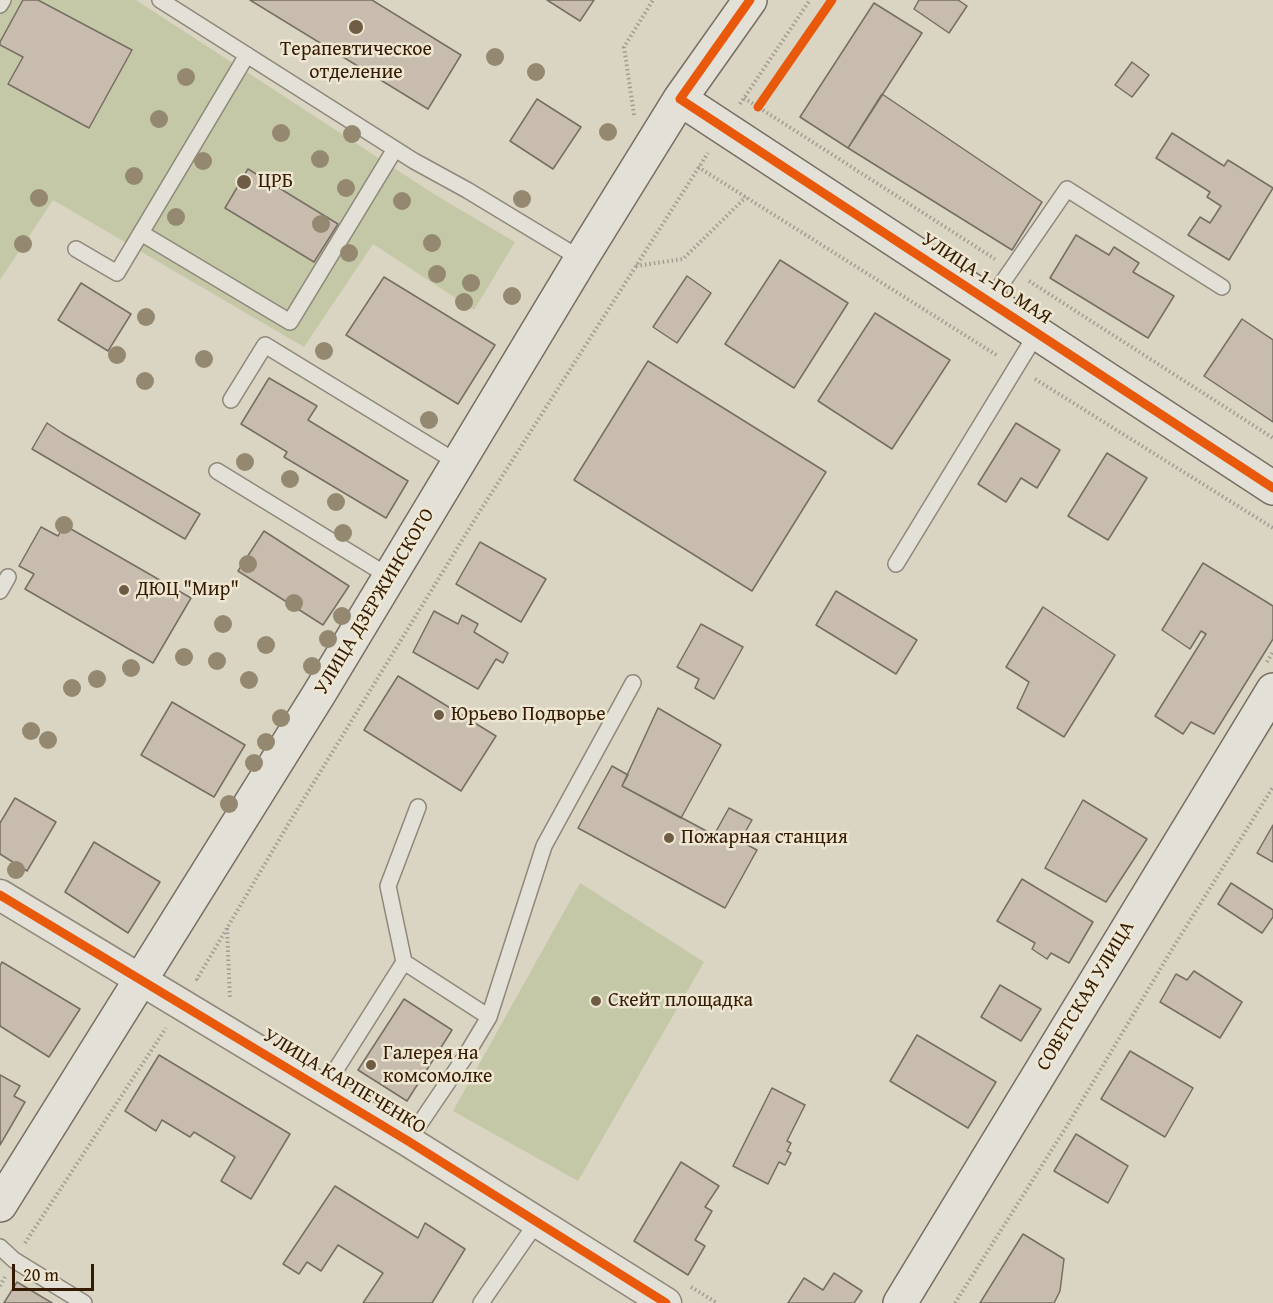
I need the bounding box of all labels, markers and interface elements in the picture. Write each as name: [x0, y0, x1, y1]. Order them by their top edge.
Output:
marker: Терапевтическое отделение: [347, 18, 365, 36]
place label: Терапевтическое отделение: [280, 38, 432, 85]
place label: ЦРБ: [258, 170, 293, 194]
marker: ЦРБ: [235, 173, 253, 191]
street label: УЛИЦА 1-ГО МАЯ: [917, 228, 1055, 330]
street label: УЛИЦА ДЗЕРЖИНСКОГО: [310, 504, 440, 700]
place label: ДЮЦ "Мир": [136, 578, 239, 602]
marker: ДЮЦ "Мир": [117, 583, 131, 597]
place label: Юрьево Подворье: [451, 703, 606, 727]
marker: Юрьево Подворье: [432, 708, 446, 722]
place label: Пожарная станция: [681, 826, 848, 850]
marker: Пожарная станция: [662, 831, 676, 845]
street label: СОВЕТСКАЯ УЛИЦА: [1032, 917, 1140, 1075]
place label: Скейт площадка: [608, 989, 753, 1013]
marker: Скейт площадка: [589, 994, 603, 1008]
street label: УЛИЦА КАРПЕЧЕНКО: [258, 1024, 430, 1140]
place label: Галерея на комсомолке: [383, 1042, 492, 1089]
marker: Галерея на комсомолке: [364, 1058, 378, 1072]
scale bar: [15, 1252, 98, 1290]
text: 20 m: [23, 1261, 59, 1288]

